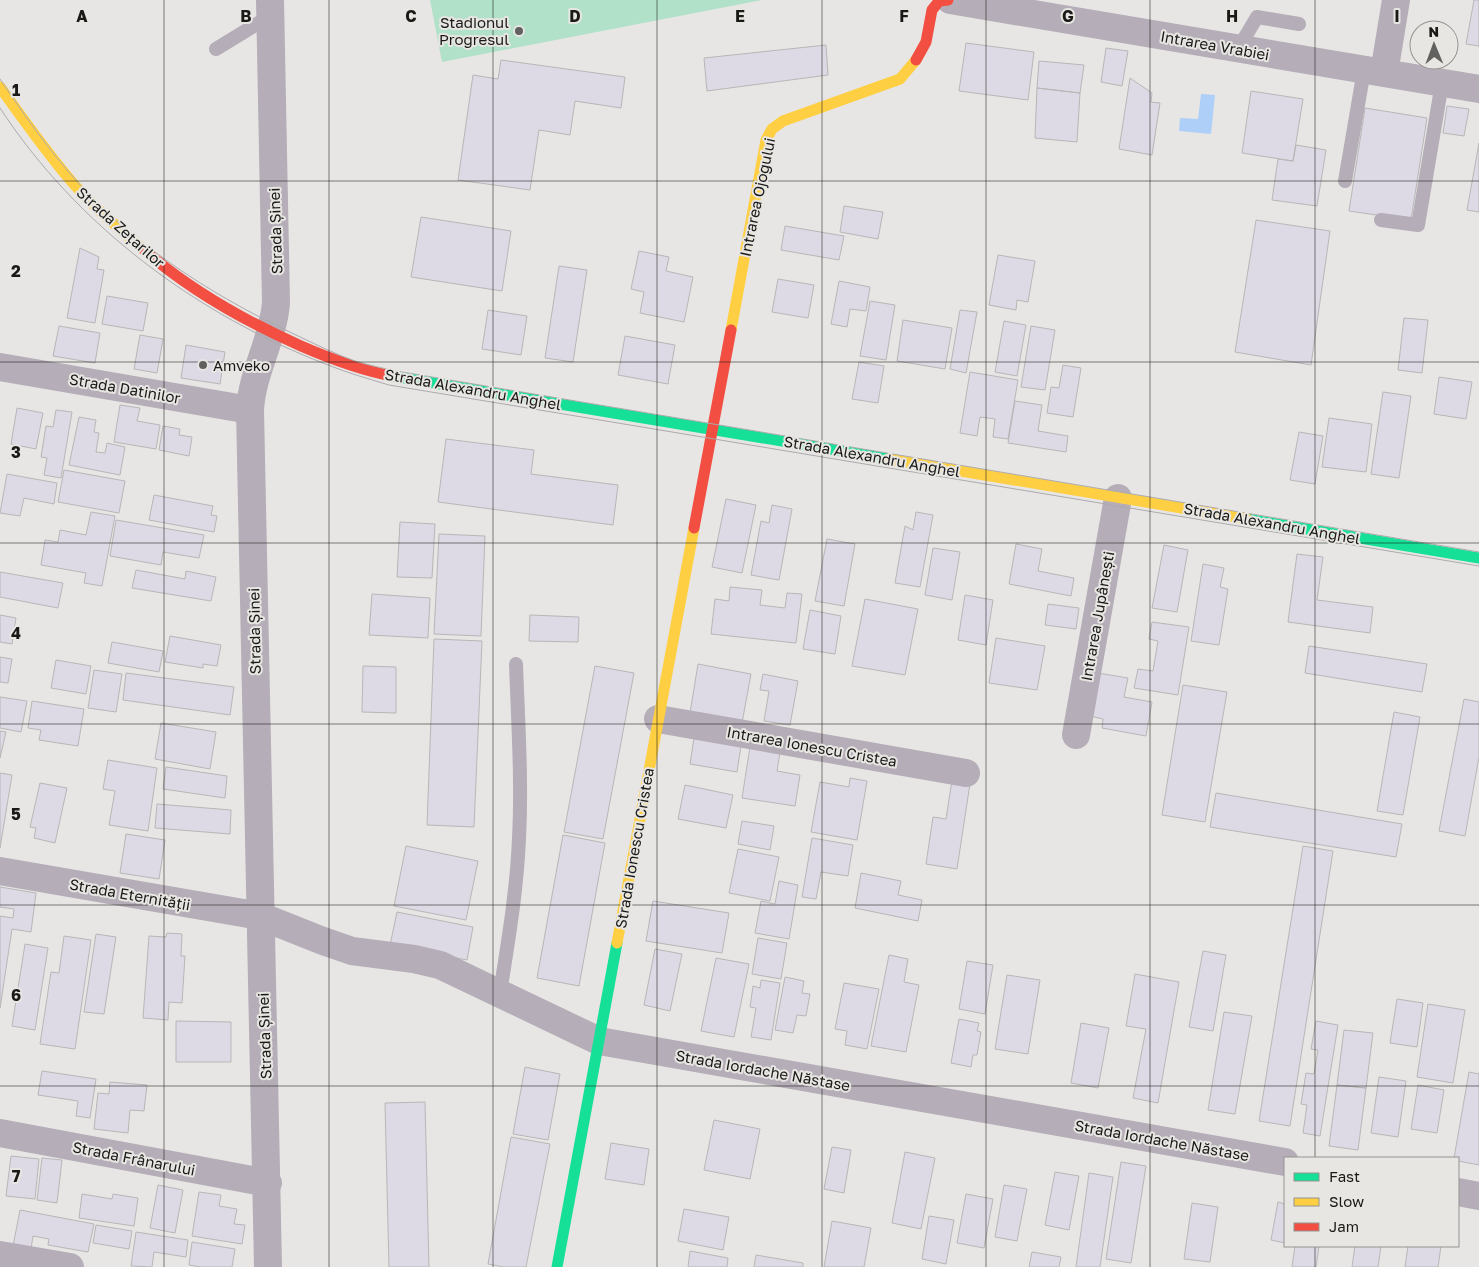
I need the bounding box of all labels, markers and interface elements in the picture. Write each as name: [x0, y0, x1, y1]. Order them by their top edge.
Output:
text: A: [76, 6, 88, 26]
text: B: [240, 6, 252, 26]
text: C: [405, 6, 417, 26]
text: D: [569, 6, 581, 26]
text: E: [735, 6, 745, 26]
text: F: [899, 6, 909, 26]
text: G: [1062, 6, 1074, 26]
text: H: [1226, 6, 1238, 26]
text: I: [1394, 6, 1400, 26]
place label: Stadionul Progresul: [439, 13, 509, 48]
north arrow: [1409, 20, 1459, 70]
text: N: [1428, 23, 1439, 40]
marker: Stadionul Progresul: [513, 25, 525, 37]
street label: Intrarea Vrabiei: [1159, 27, 1271, 63]
text: 1: [12, 80, 20, 100]
street label: Intrarea Ojogului: [736, 136, 778, 258]
street label: Strada Zețarilor: [73, 183, 169, 271]
street label: Strada Șinei: [264, 187, 286, 275]
text: 2: [11, 261, 21, 281]
place label: Amveko: [213, 356, 270, 374]
marker: Amveko: [197, 359, 209, 371]
street label: Strada Alexandru Anghel: [383, 365, 563, 413]
street label: Strada Datinilor: [68, 369, 182, 407]
street label: Strada Alexandru Anghel: [782, 432, 962, 480]
text: 3: [11, 442, 21, 462]
street label: Strada Alexandru Anghel: [1182, 499, 1362, 547]
street label: Intrarea Jupânești: [1077, 550, 1117, 682]
street label: Strada Șinei: [244, 588, 264, 674]
text: 4: [11, 623, 21, 643]
street label: Intrarea Ionescu Cristea: [726, 722, 898, 770]
street label: Strada Ionescu Cristea: [611, 766, 657, 930]
text: 5: [11, 804, 21, 824]
street label: Strada Eternității: [68, 875, 192, 913]
text: 6: [11, 985, 21, 1005]
street label: Strada Șinei: [253, 992, 275, 1080]
street label: Strada Iordache Năstase: [674, 1046, 852, 1094]
street label: Strada Iordache Năstase: [1073, 1116, 1251, 1164]
street label: Strada Frânarului: [71, 1137, 197, 1179]
legend: [1284, 1157, 1459, 1247]
text: 7: [12, 1166, 21, 1186]
text: Fast: [1329, 1167, 1360, 1185]
text: Slow: [1329, 1192, 1364, 1210]
text: Jam: [1329, 1217, 1359, 1235]

